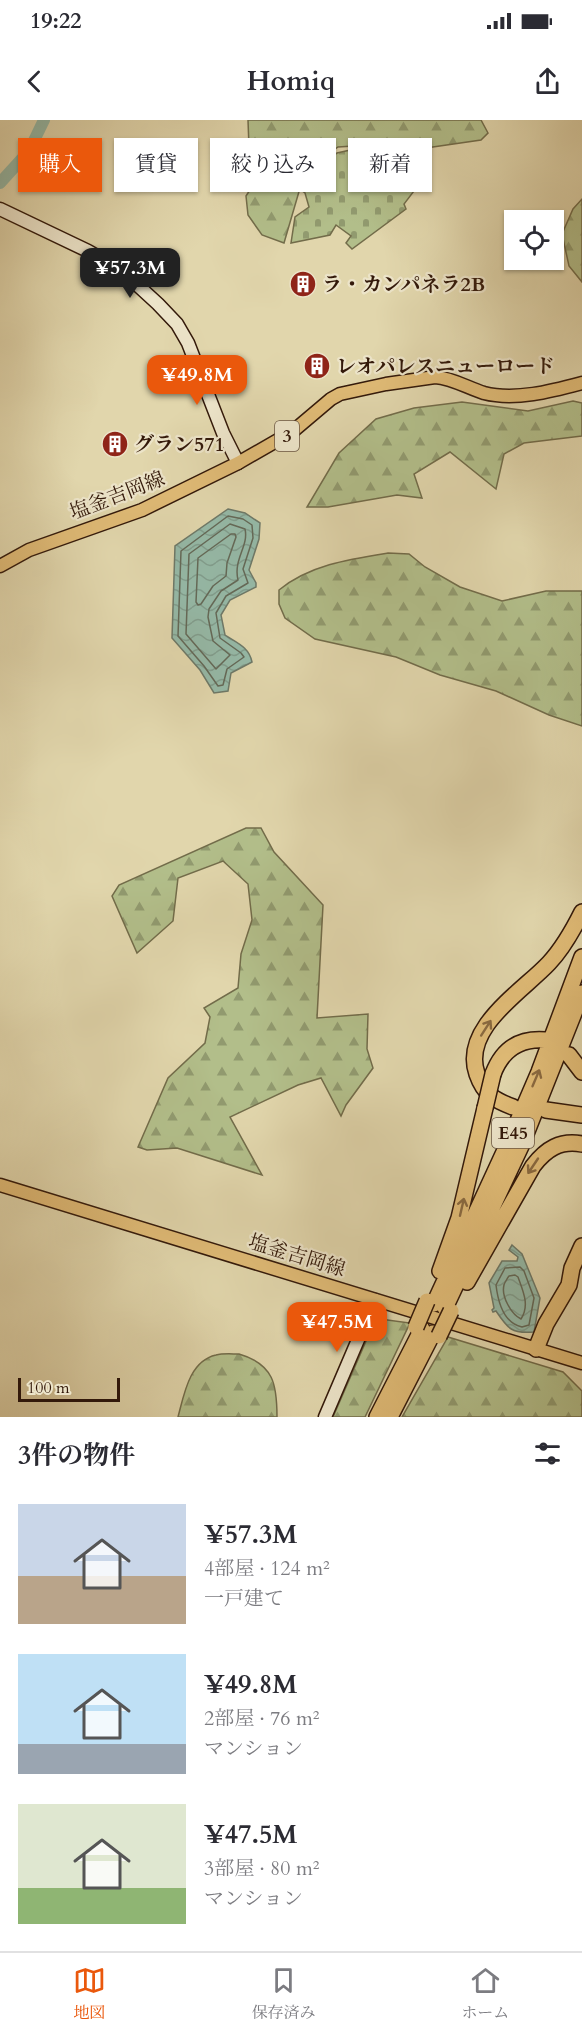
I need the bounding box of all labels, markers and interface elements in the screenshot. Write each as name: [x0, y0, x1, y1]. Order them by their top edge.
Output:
text: 19:22: [30, 6, 81, 36]
text: Homiq: [247, 63, 335, 100]
icon: back: [18, 65, 51, 98]
icon: share: [531, 65, 564, 98]
chip: 購入: [18, 138, 102, 192]
chip: 賃貸: [114, 138, 198, 192]
chip: 絞り込み: [210, 138, 336, 192]
chip: 新着: [348, 138, 432, 192]
map controls: [504, 210, 564, 270]
button: locate: [504, 210, 564, 270]
pin: ¥57.3M: [81, 248, 179, 299]
text: ¥57.3M: [94, 254, 166, 281]
building icon: ラ・カンパネラ2B: [288, 269, 318, 299]
place label: ラ・カンパネラ2B: [322, 271, 485, 298]
building icon: レオパレスニューロード: [302, 351, 332, 381]
place label: レオパレスニューロード: [336, 353, 555, 380]
pin: ¥49.8M: [148, 355, 246, 406]
text: ¥49.8M: [161, 361, 233, 388]
road number: 3: [275, 421, 299, 451]
building icon: グラン571: [100, 429, 130, 459]
place label: グラン571: [134, 431, 225, 458]
street label: 塩釜吉岡線: [66, 465, 169, 526]
one-way arrow: [480, 1020, 492, 1036]
one-way arrow: [531, 1070, 542, 1088]
road number: E45: [492, 1118, 534, 1148]
one-way arrow: [527, 1158, 539, 1174]
one-way arrow: [456, 1198, 468, 1217]
street label: 塩釜吉岡線: [245, 1228, 349, 1283]
pin: ¥47.5M: [288, 1302, 386, 1353]
text: ¥47.5M: [301, 1308, 373, 1335]
scale bar: [18, 1375, 120, 1402]
text: 100 m: [27, 1377, 69, 1399]
icon: filters: [531, 1437, 564, 1470]
text: 3件の物件: [18, 1438, 135, 1473]
text: ¥57.3M: [204, 1517, 297, 1552]
icon: home: [66, 1528, 138, 1600]
text: 4部屋 · 124 m²: [204, 1555, 330, 1582]
text: 一戸建て: [204, 1585, 284, 1612]
text: ¥49.8M: [204, 1667, 297, 1702]
icon: home: [66, 1678, 138, 1750]
text: 2部屋 · 76 m²: [204, 1705, 320, 1732]
text: マンション: [204, 1735, 303, 1762]
text: ¥47.5M: [204, 1817, 297, 1852]
icon: home: [66, 1828, 138, 1900]
text: 3部屋 · 80 m²: [204, 1855, 320, 1882]
text: マンション: [204, 1885, 303, 1912]
tab: 地図: [73, 1964, 106, 2024]
tab: 保存済み: [251, 1964, 316, 2024]
tab: ホーム: [461, 1964, 509, 2024]

